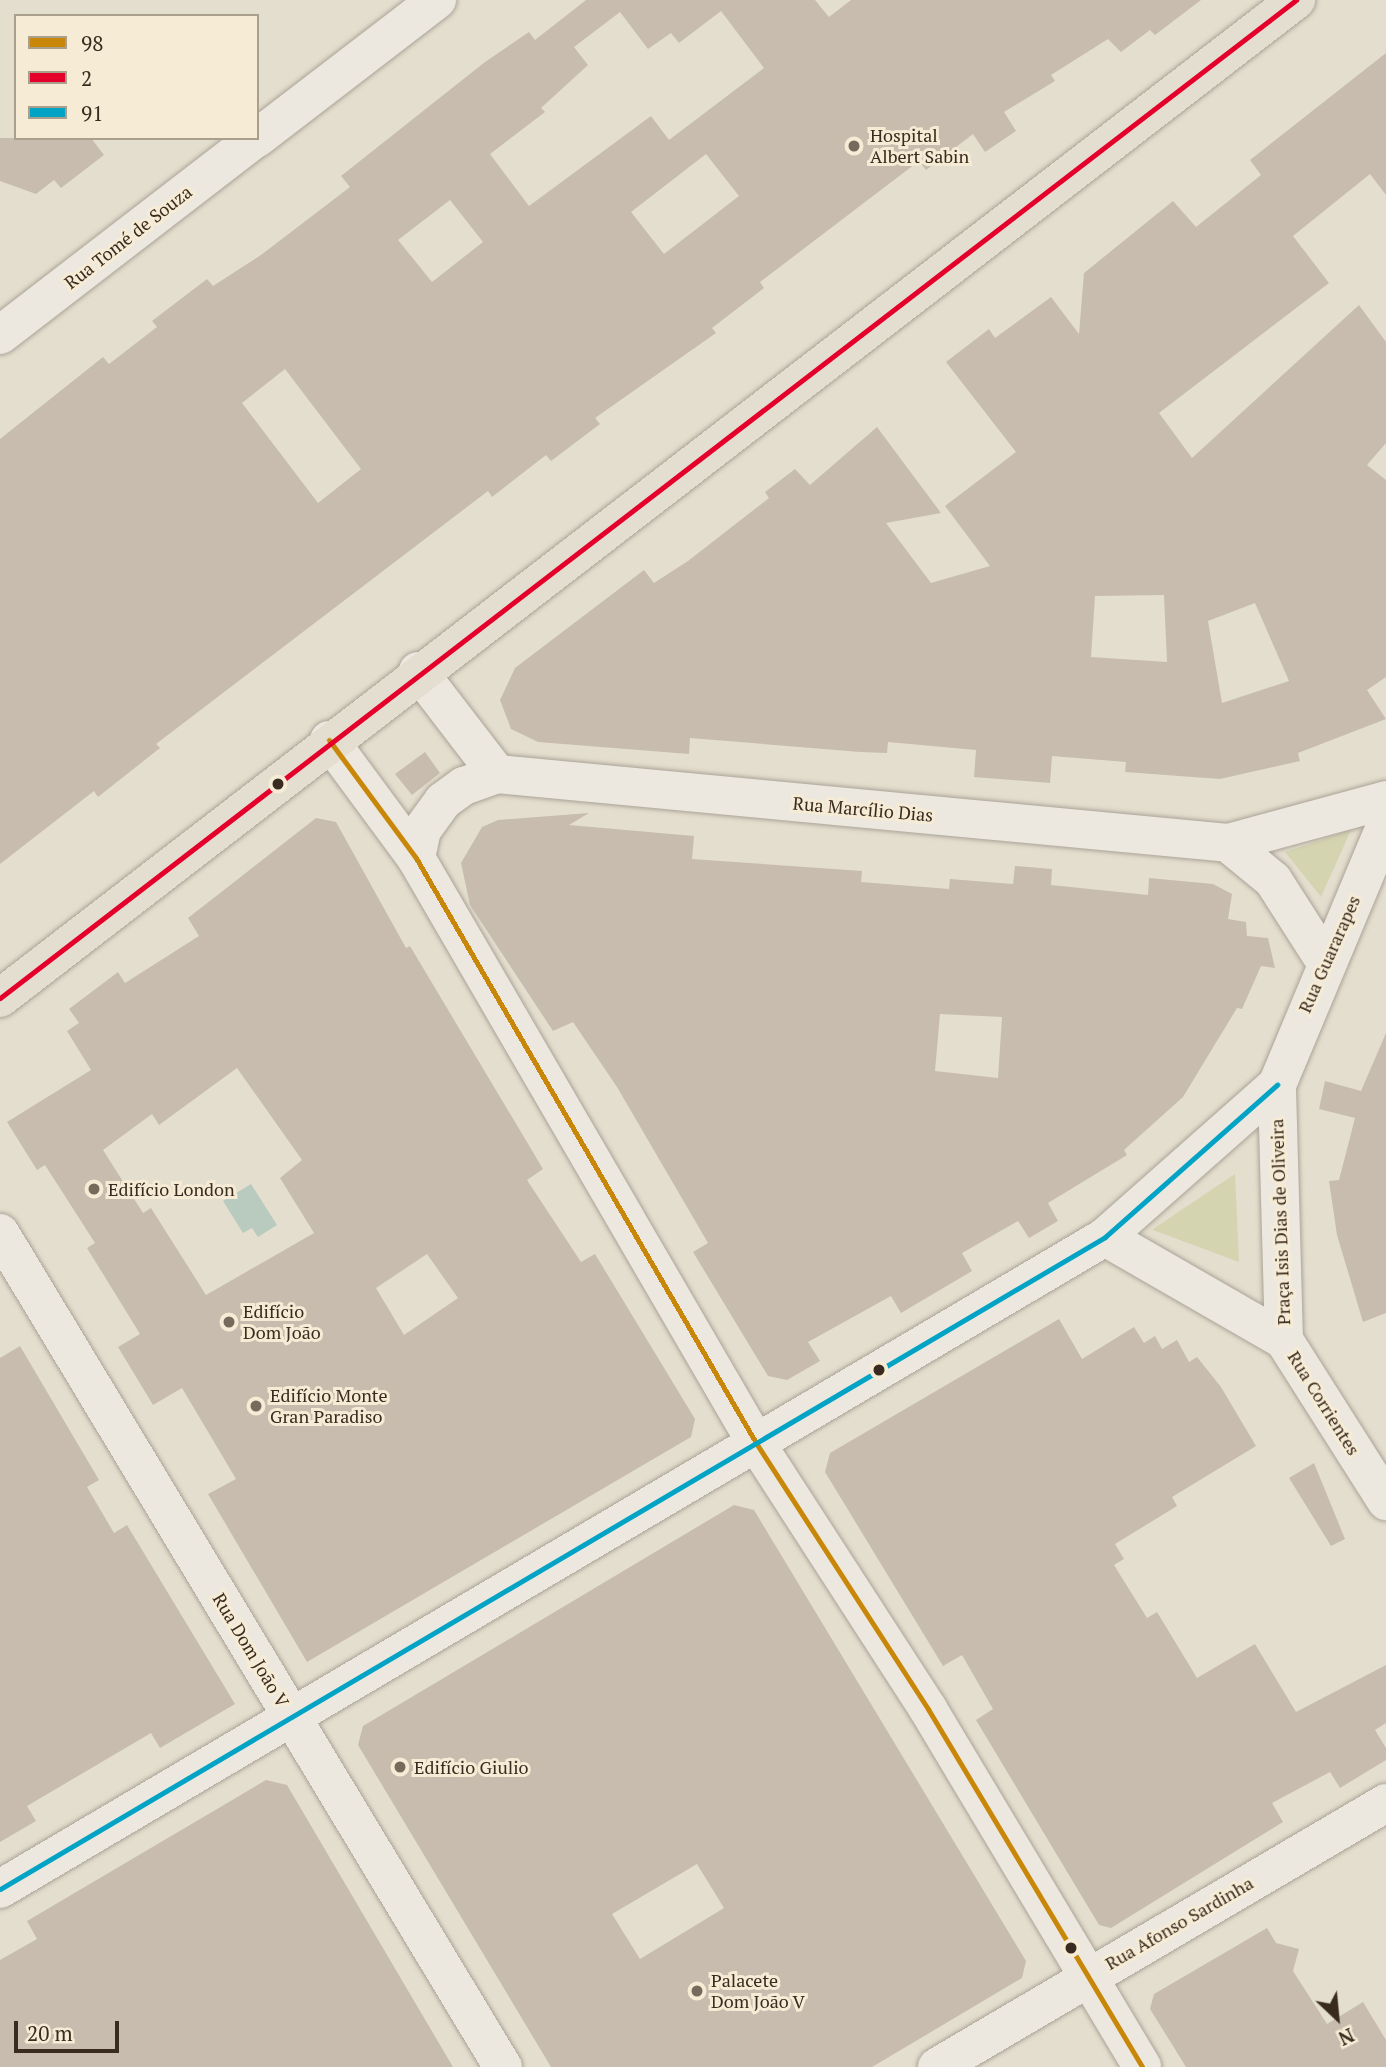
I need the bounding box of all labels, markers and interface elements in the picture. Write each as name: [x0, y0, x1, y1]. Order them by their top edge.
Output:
legend: [14, 14, 259, 140]
text: 98: [81, 29, 103, 57]
text: 2: [81, 64, 92, 92]
text: 91: [81, 99, 103, 127]
place label: Hospital Albert Sabin: [870, 125, 969, 168]
marker: Hospital Albert Sabin: [844, 136, 864, 156]
street label: Rua Tomé de Souza: [60, 181, 196, 293]
unlabelled marker: [271, 777, 285, 791]
street label: Rua Marcílio Dias: [792, 792, 934, 826]
street label: Rua Guararapes: [1293, 892, 1365, 1016]
street label: Praça Isis Dias de Oliveira: [1266, 1118, 1294, 1326]
place label: Edifício London: [108, 1178, 235, 1200]
marker: Edifício London: [86, 1181, 102, 1197]
place label: Edifício Dom João: [243, 1301, 321, 1344]
marker: Edifício Dom João: [221, 1314, 237, 1330]
street label: Rua Corrientes: [1283, 1347, 1365, 1459]
unlabelled marker: [872, 1363, 886, 1377]
place label: Edifício Monte Gran Paradiso: [270, 1385, 388, 1428]
marker: Edifício Monte Gran Paradiso: [248, 1398, 264, 1414]
street label: Rua Dom João V: [208, 1589, 294, 1711]
place label: Edifício Giulio: [414, 1756, 529, 1778]
marker: Edifício Giulio: [392, 1759, 408, 1775]
street label: Rua Afonso Sardinha: [1101, 1872, 1257, 1974]
unlabelled marker: [1064, 1941, 1078, 1955]
place label: Palacete Dom João V: [711, 1970, 805, 2012]
marker: Palacete Dom João V: [689, 1983, 705, 1999]
north arrow: [1302, 1983, 1372, 2053]
scale bar: [18, 2008, 122, 2052]
text: 20 m: [27, 2019, 73, 2047]
text: N: [1334, 2023, 1358, 2052]

